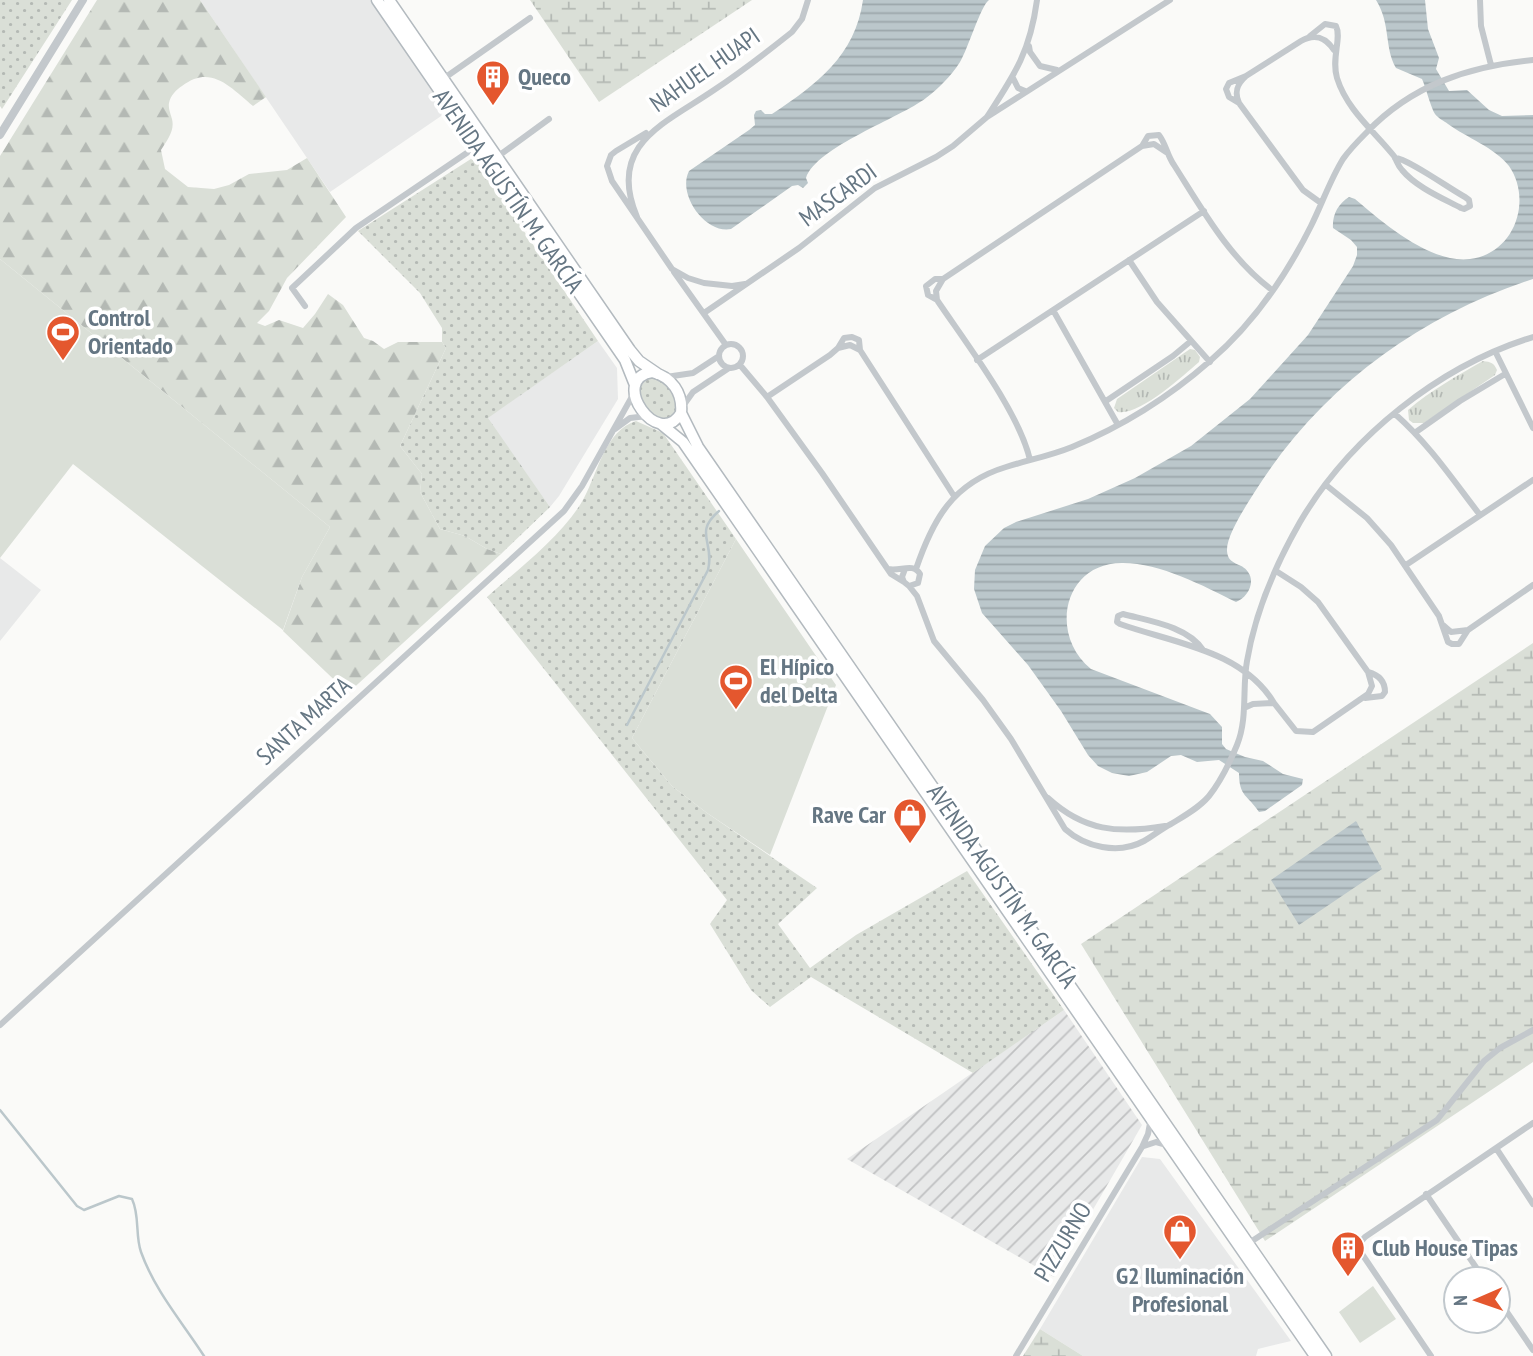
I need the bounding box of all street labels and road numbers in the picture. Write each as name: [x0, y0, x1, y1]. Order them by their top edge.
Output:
street label: NAHUEL HUAPI: [644, 20, 766, 119]
street label: AVENIDA AGUSTÍN M. GARCÍA: [426, 83, 591, 299]
street label: MASCARDI: [793, 156, 883, 233]
street label: SANTA MARTA: [250, 669, 358, 771]
street label: AVENIDA AGUSTÍN M. GARCÍA: [920, 778, 1085, 994]
street label: PIZZURNO: [1027, 1196, 1098, 1287]

